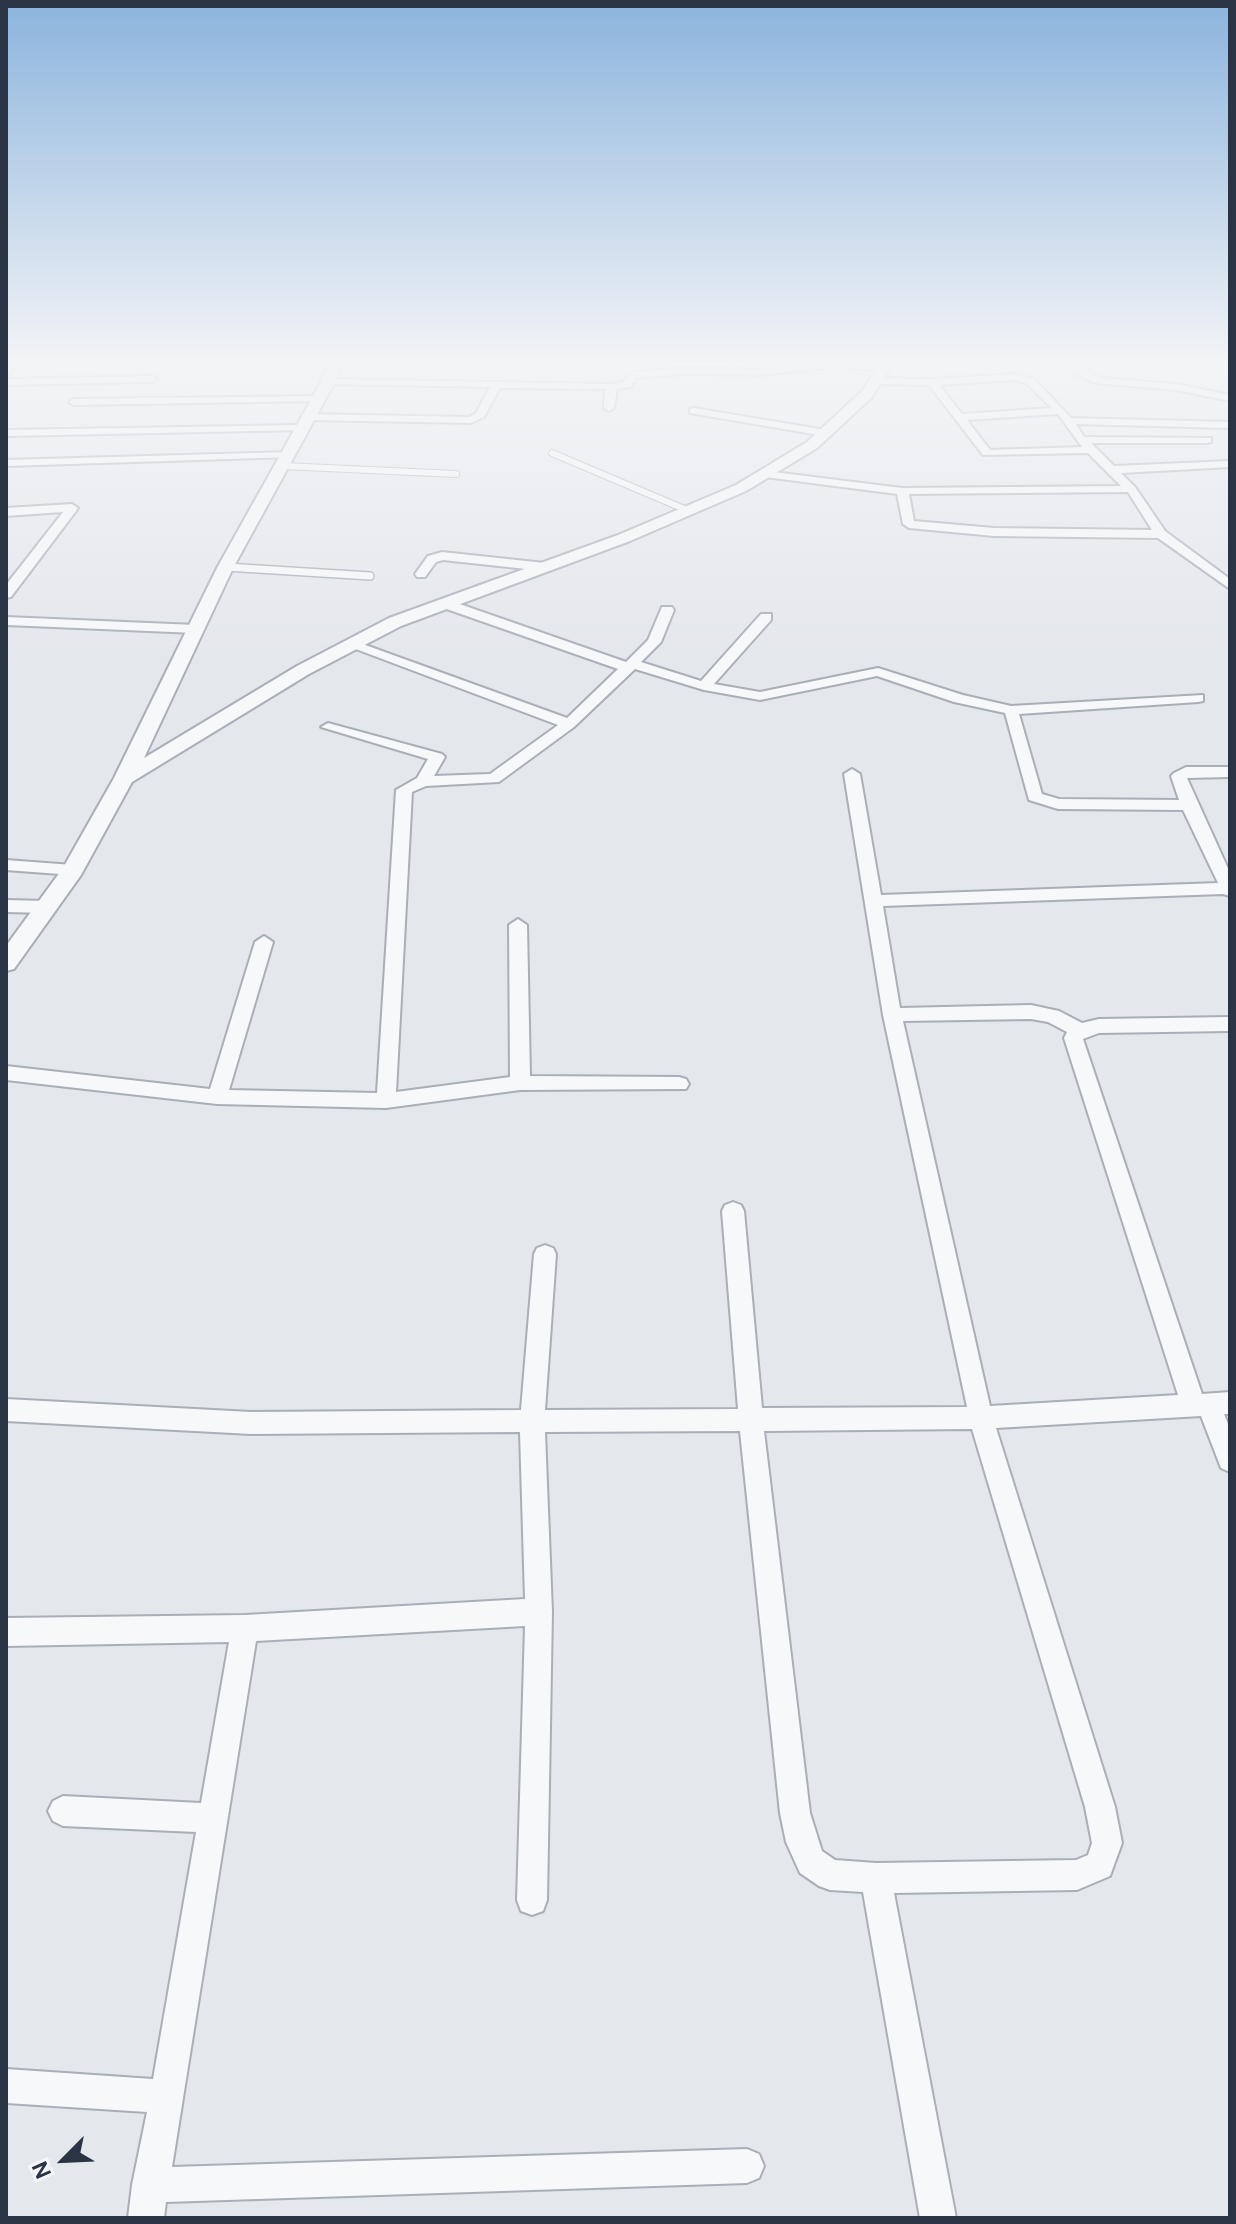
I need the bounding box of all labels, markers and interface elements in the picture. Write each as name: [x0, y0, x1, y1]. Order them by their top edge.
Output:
north arrow: [24, 2120, 104, 2200]
text: N: [25, 2157, 58, 2183]

